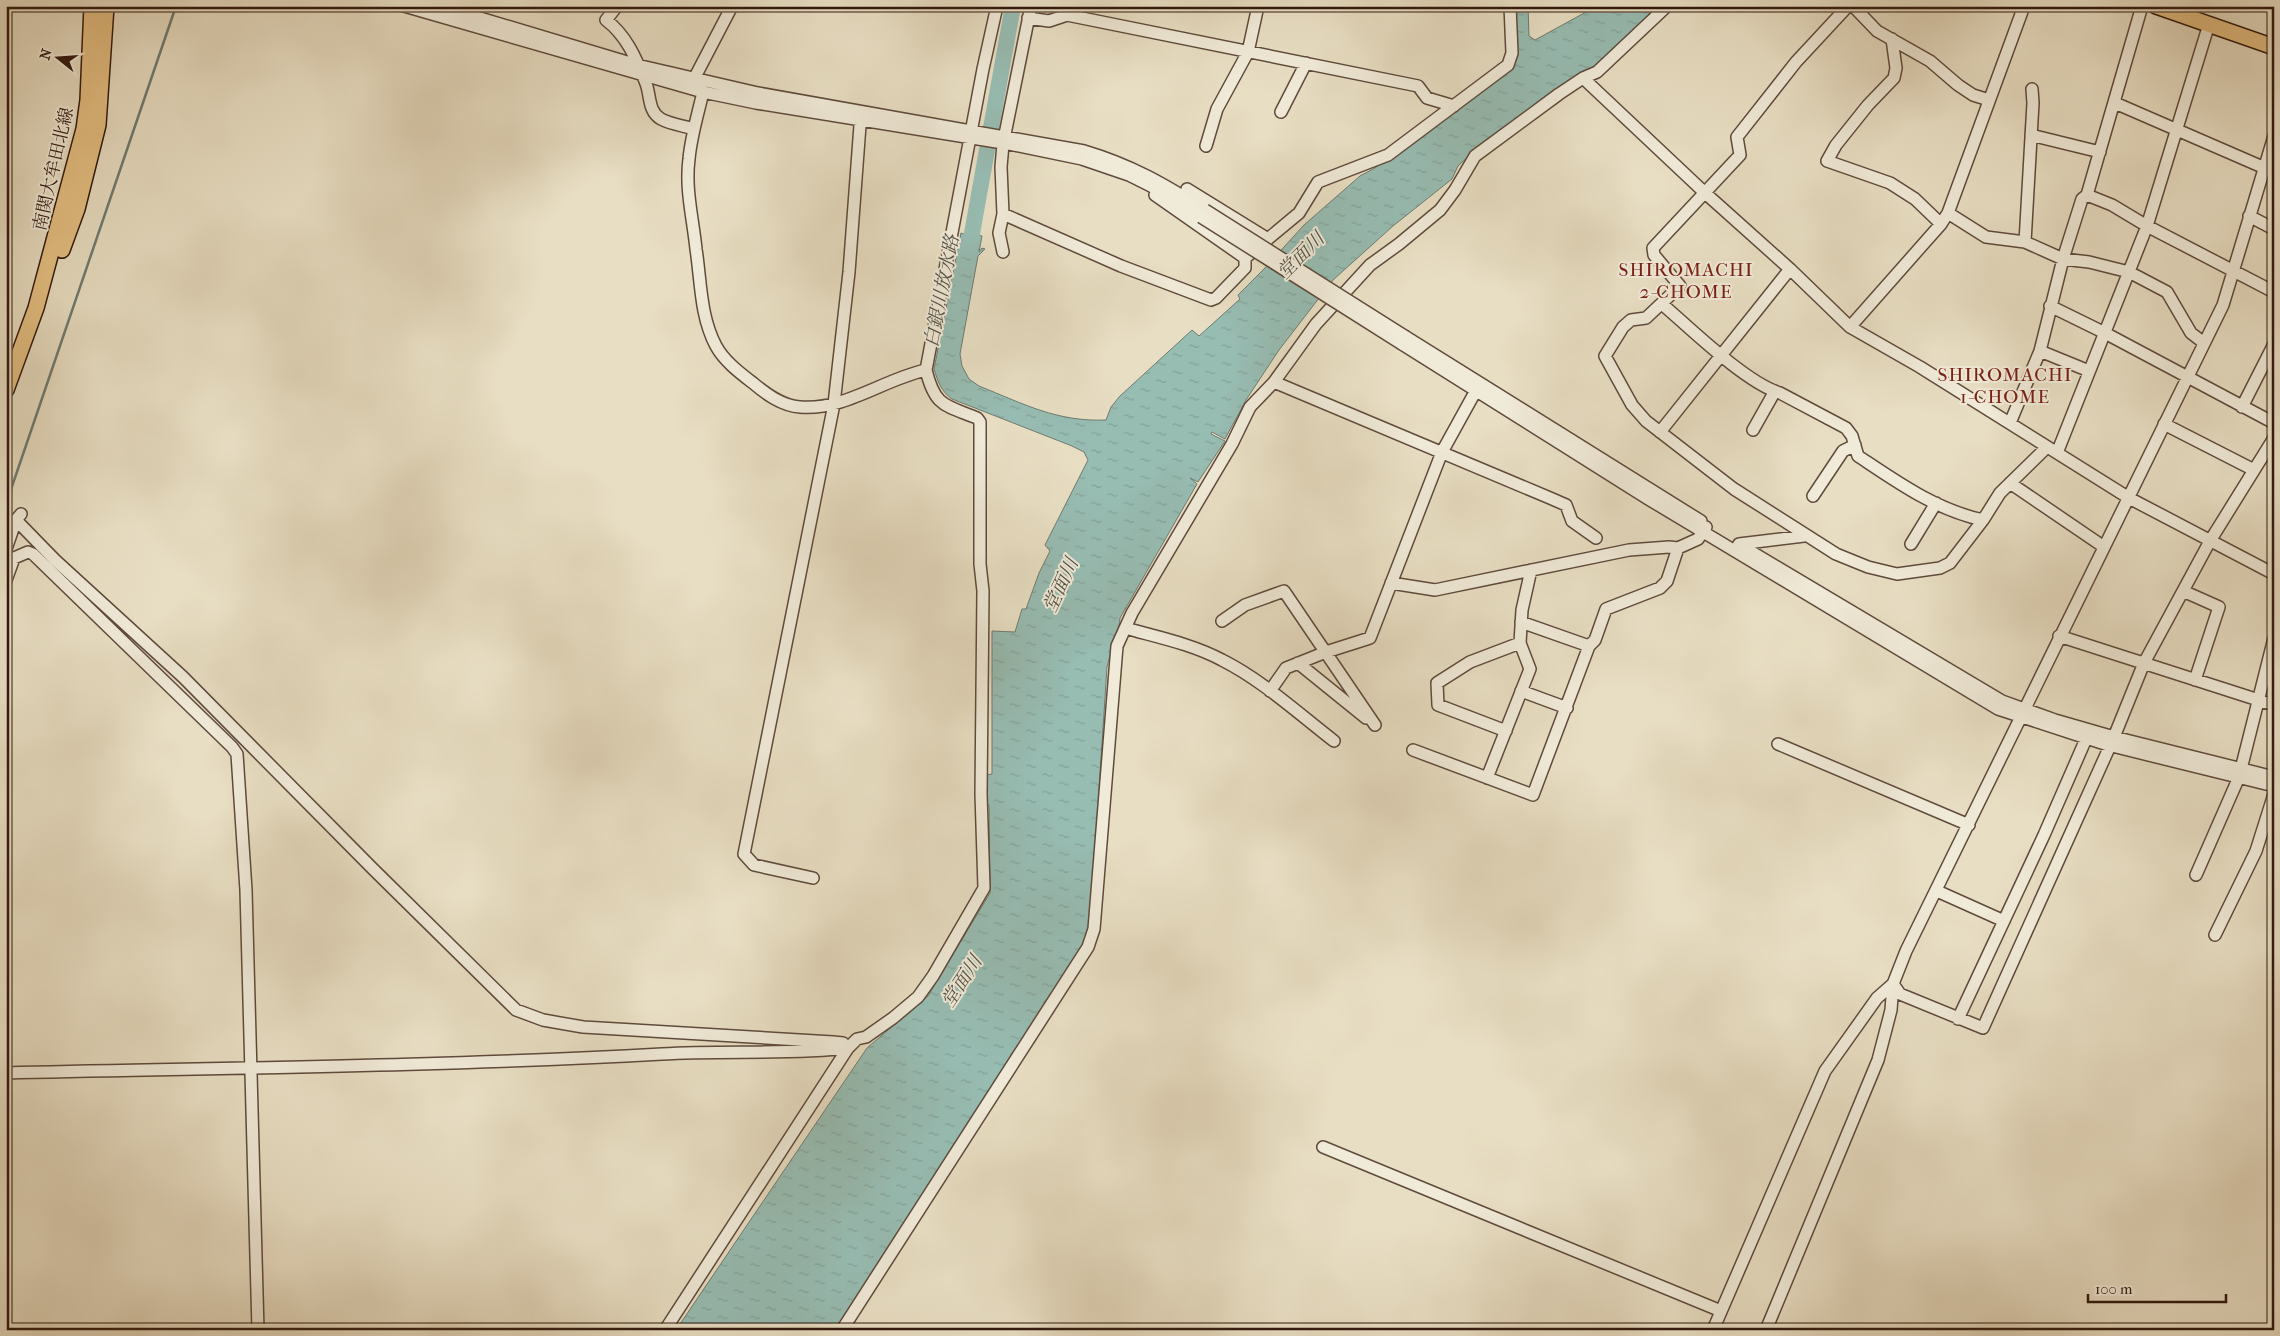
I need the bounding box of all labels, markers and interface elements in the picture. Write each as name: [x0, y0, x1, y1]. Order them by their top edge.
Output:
north arrow: [32, 32, 82, 82]
text: N: [36, 46, 56, 62]
street label: 南関大牟田北線: [29, 105, 78, 233]
water label: 堂面川: [1273, 226, 1330, 284]
water label: 白銀川放水路: [920, 231, 964, 349]
district label: SHIROMACHI 2-CHOME: [1619, 259, 1753, 303]
district label: SHIROMACHI 1-CHOME: [1938, 364, 2072, 408]
water label: 堂面川: [1039, 553, 1084, 616]
water label: 堂面川: [937, 950, 988, 1011]
scale bar: [2088, 1271, 2225, 1303]
text: 100 m: [2095, 1280, 2133, 1298]

